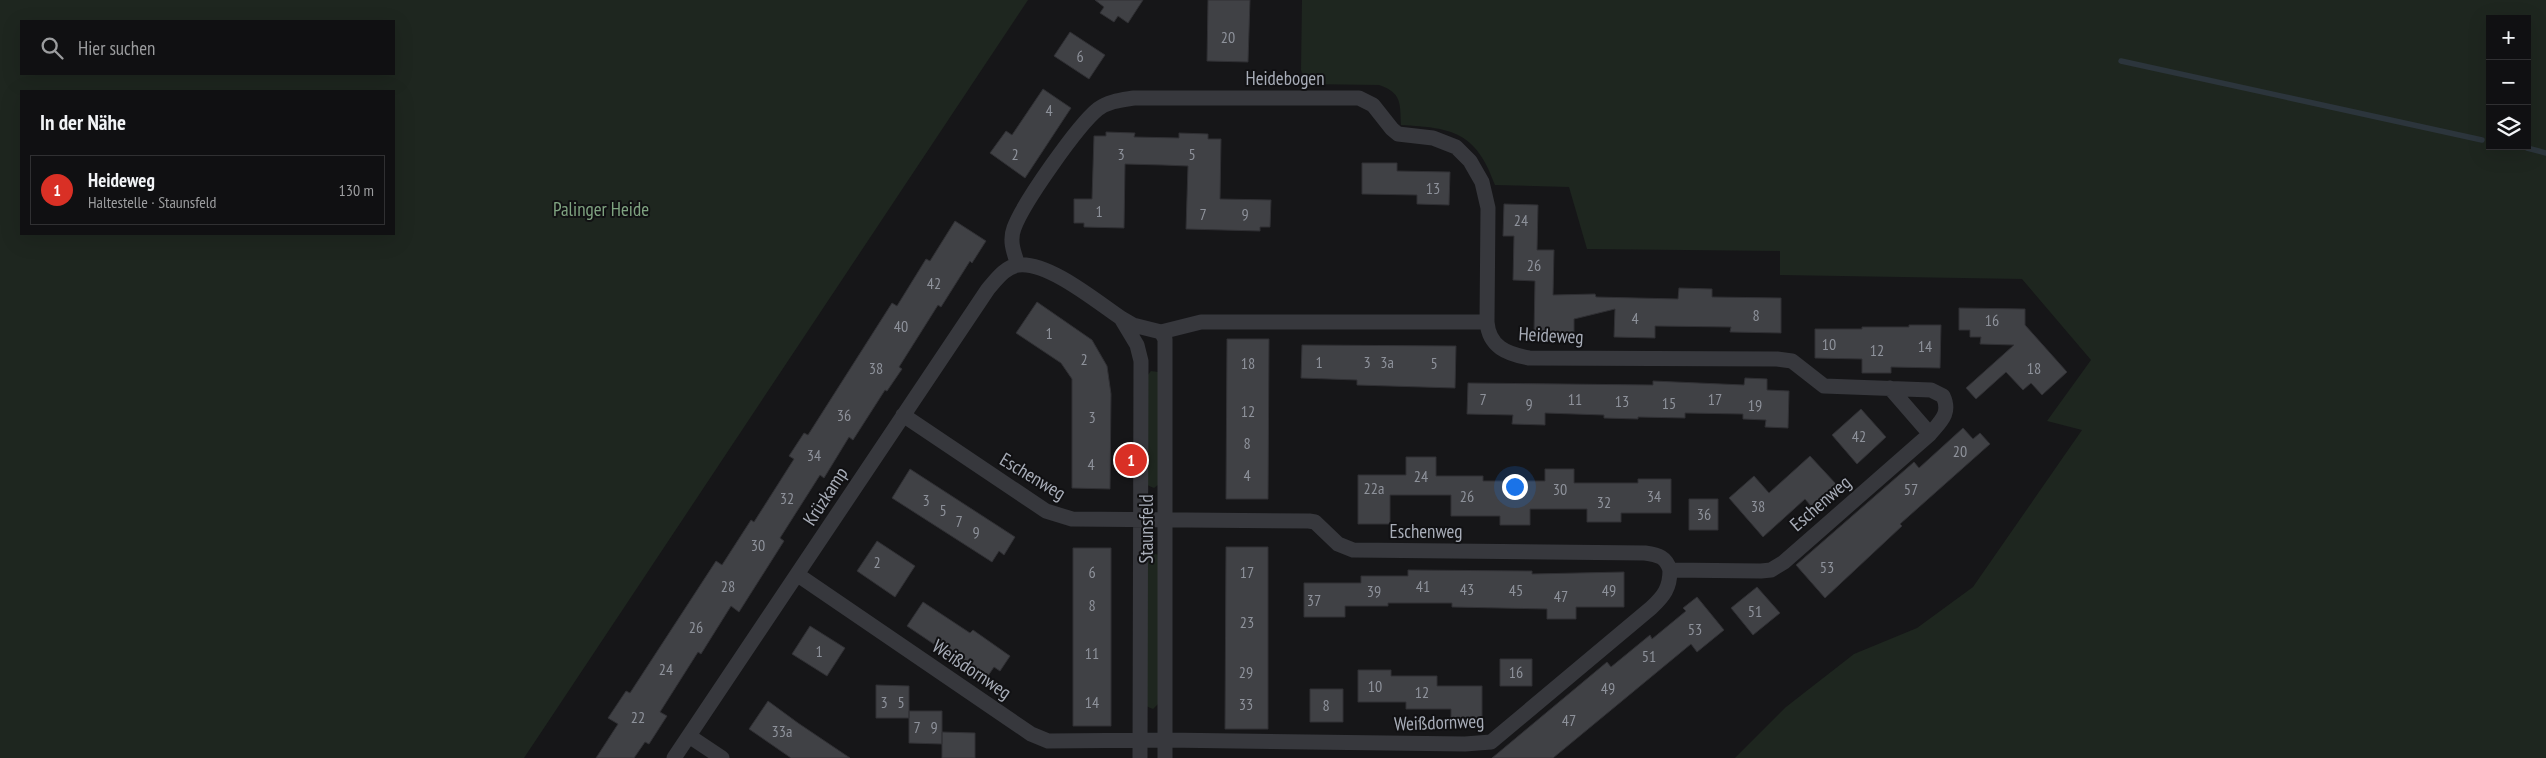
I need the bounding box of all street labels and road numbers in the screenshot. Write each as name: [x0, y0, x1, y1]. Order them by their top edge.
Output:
street label: Heidebogen: [1245, 66, 1325, 90]
street label: Heideweg: [1518, 321, 1584, 349]
street label: Eschenweg: [996, 447, 1070, 505]
street label: Krüzkamp: [797, 462, 853, 530]
street label: Eschenweg: [1785, 470, 1855, 536]
street label: Staunsfeld: [1134, 494, 1158, 564]
street label: Eschenweg: [1390, 519, 1462, 543]
street label: Weißdornweg: [928, 634, 1016, 704]
street label: Weißdornweg: [1393, 708, 1485, 736]

